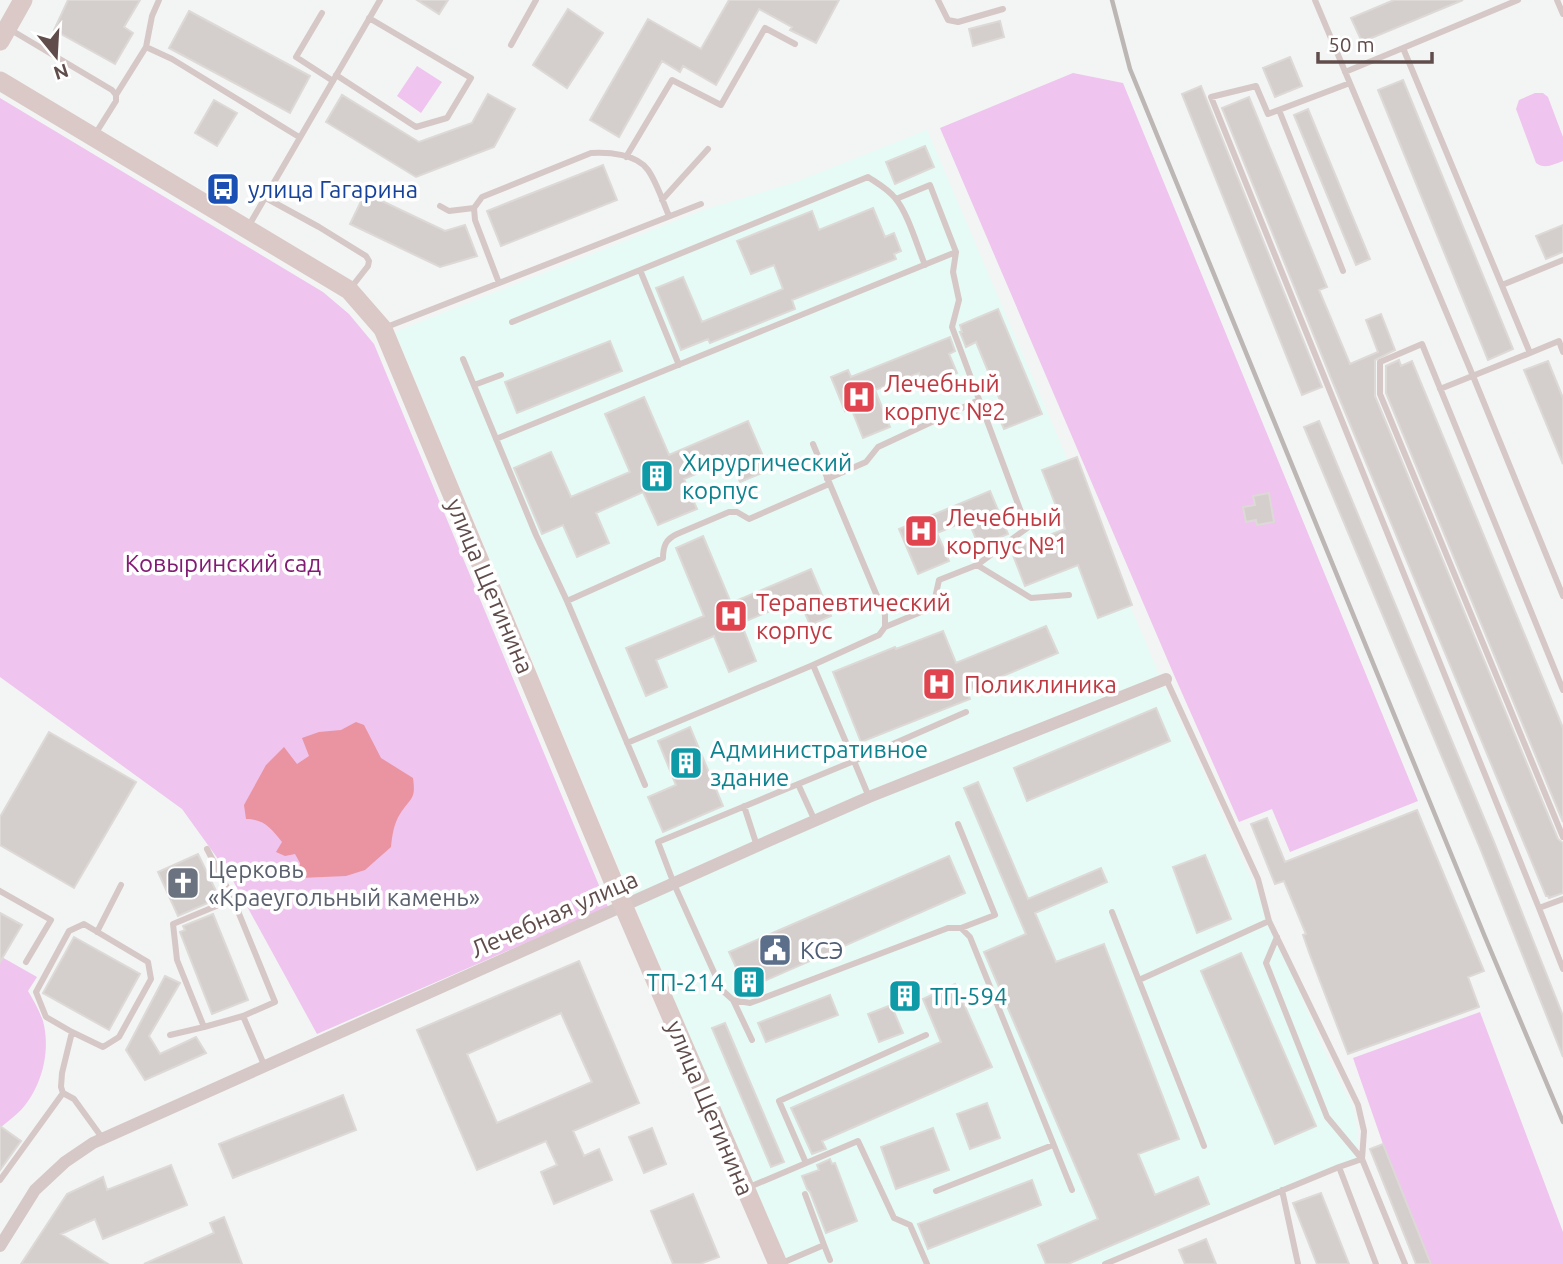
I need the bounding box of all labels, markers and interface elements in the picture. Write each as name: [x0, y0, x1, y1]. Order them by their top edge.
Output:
north arrow: [21, 21, 91, 91]
scale bar: [1318, 21, 1432, 65]
text: 50 m: [1328, 32, 1375, 56]
text: N: [51, 60, 71, 85]
bus stop icon: улица Гагарина: [204, 170, 242, 208]
place label: улица Гагарина: [248, 176, 418, 203]
place label: Лечебный корпус №2: [884, 370, 1006, 425]
hospital icon: Лечебный корпус №2: [840, 378, 878, 416]
place label: Хирургический корпус: [682, 449, 852, 504]
building icon: Хирургический корпус: [638, 457, 676, 495]
street label: улица Щетинина: [441, 494, 539, 678]
place label: Лечебный корпус №1: [946, 504, 1068, 559]
hospital icon: Лечебный корпус №1: [902, 512, 940, 550]
park label: Ковыринский сад: [125, 550, 321, 577]
place label: Терапевтический корпус: [756, 589, 951, 644]
hospital icon: Терапевтический корпус: [712, 597, 750, 635]
hospital icon: Поликлиника: [920, 665, 958, 703]
place label: Поликлиника: [964, 671, 1117, 698]
place label: Административное здание: [710, 736, 928, 791]
building icon: Административное здание: [667, 744, 705, 782]
place label: Церковь «Краеугольный камень»: [208, 856, 480, 911]
church icon: Церковь «Краеугольный камень»: [164, 864, 202, 902]
street label: Лечебная улица: [466, 865, 642, 963]
public building icon: КСЭ: [756, 931, 794, 969]
place label: КСЭ: [800, 937, 844, 964]
building icon: ТП-214: [730, 963, 768, 1001]
place label: ТП-214: [647, 969, 724, 996]
building icon: ТП-594: [886, 977, 924, 1015]
place label: ТП-594: [930, 983, 1007, 1010]
street label: улица Щетинина: [661, 1016, 759, 1200]

